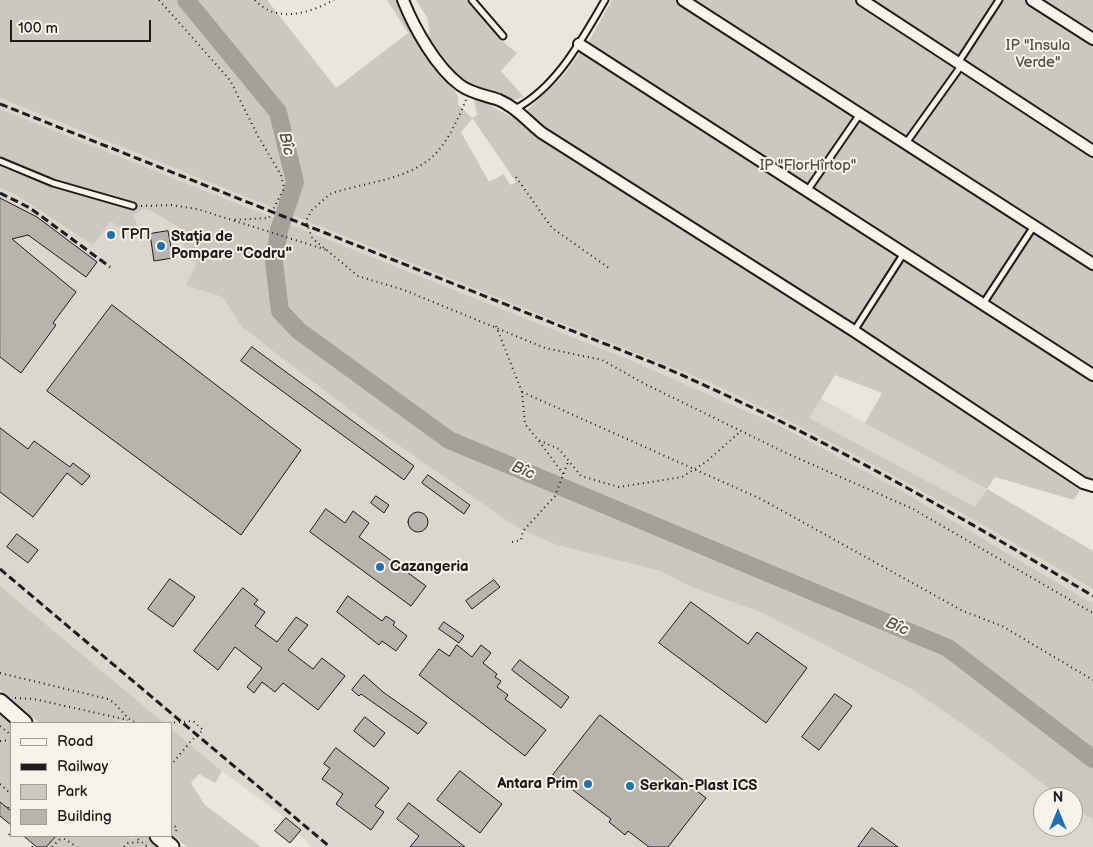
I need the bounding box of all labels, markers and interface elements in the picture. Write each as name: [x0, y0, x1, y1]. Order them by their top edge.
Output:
scale bar: [12, 10, 154, 42]
text: 100 m: [18, 19, 58, 38]
park label: IP "Insula Verde": [1006, 37, 1070, 72]
water label: Bîc: [274, 130, 298, 158]
park label: IP "FlorHîrtop": [760, 157, 856, 175]
place label: ГРП: [121, 226, 150, 244]
place label: Stația de Pompare "Codru": [171, 228, 292, 263]
marker: ГРП: [105, 229, 117, 241]
marker: Stația de Pompare "Codru": [155, 240, 167, 252]
water label: Bîc: [509, 458, 537, 484]
place label: Cazangeria: [390, 558, 469, 576]
marker: Cazangeria: [374, 561, 386, 573]
water label: Bîc: [883, 614, 911, 640]
legend: [10, 722, 172, 837]
text: Road: [57, 732, 93, 751]
text: Railway: [57, 757, 108, 776]
place label: Antara Prim: [497, 775, 578, 793]
place label: Serkan-Plast ICS: [640, 777, 757, 795]
marker: Antara Prim: [582, 778, 594, 790]
marker: Serkan-Plast ICS: [624, 780, 636, 792]
text: Park: [57, 782, 87, 801]
north arrow: [1033, 787, 1083, 837]
text: N: [1053, 789, 1063, 806]
text: Building: [57, 807, 112, 826]

